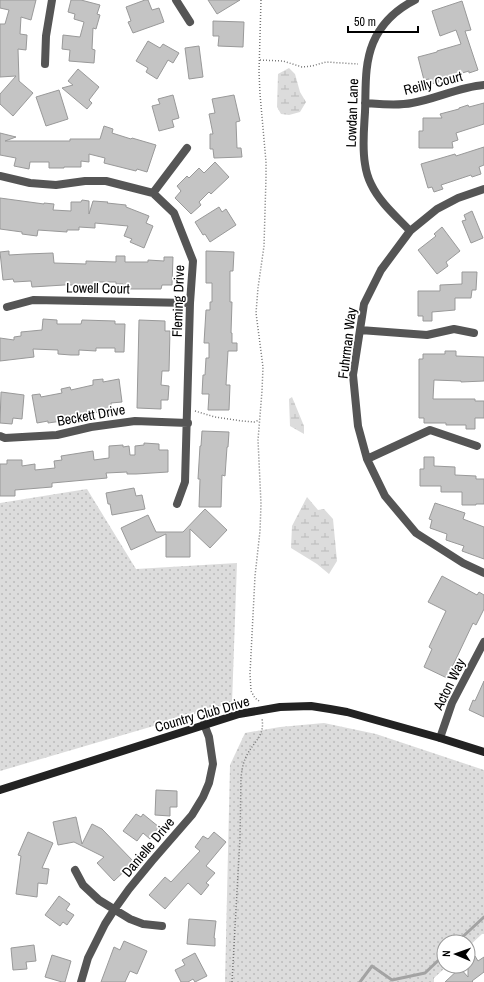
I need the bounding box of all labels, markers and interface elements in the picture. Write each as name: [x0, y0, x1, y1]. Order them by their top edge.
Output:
scale bar: [348, 8, 418, 34]
text: 50 m: [354, 14, 376, 30]
street label: Reilly Court: [402, 67, 464, 99]
street label: Lowdan Lane: [342, 78, 362, 148]
street label: Fleming Drive: [168, 265, 188, 337]
street label: Lowell Court: [66, 278, 130, 298]
street label: Fuhrman Way: [334, 306, 360, 380]
street label: Beckett Drive: [55, 400, 127, 430]
street label: Acton Way: [428, 655, 469, 714]
street label: Country Club Drive: [153, 692, 251, 736]
street label: Danielle Drive: [118, 813, 178, 881]
north arrow: [436, 934, 476, 974]
text: N: [439, 950, 453, 957]

